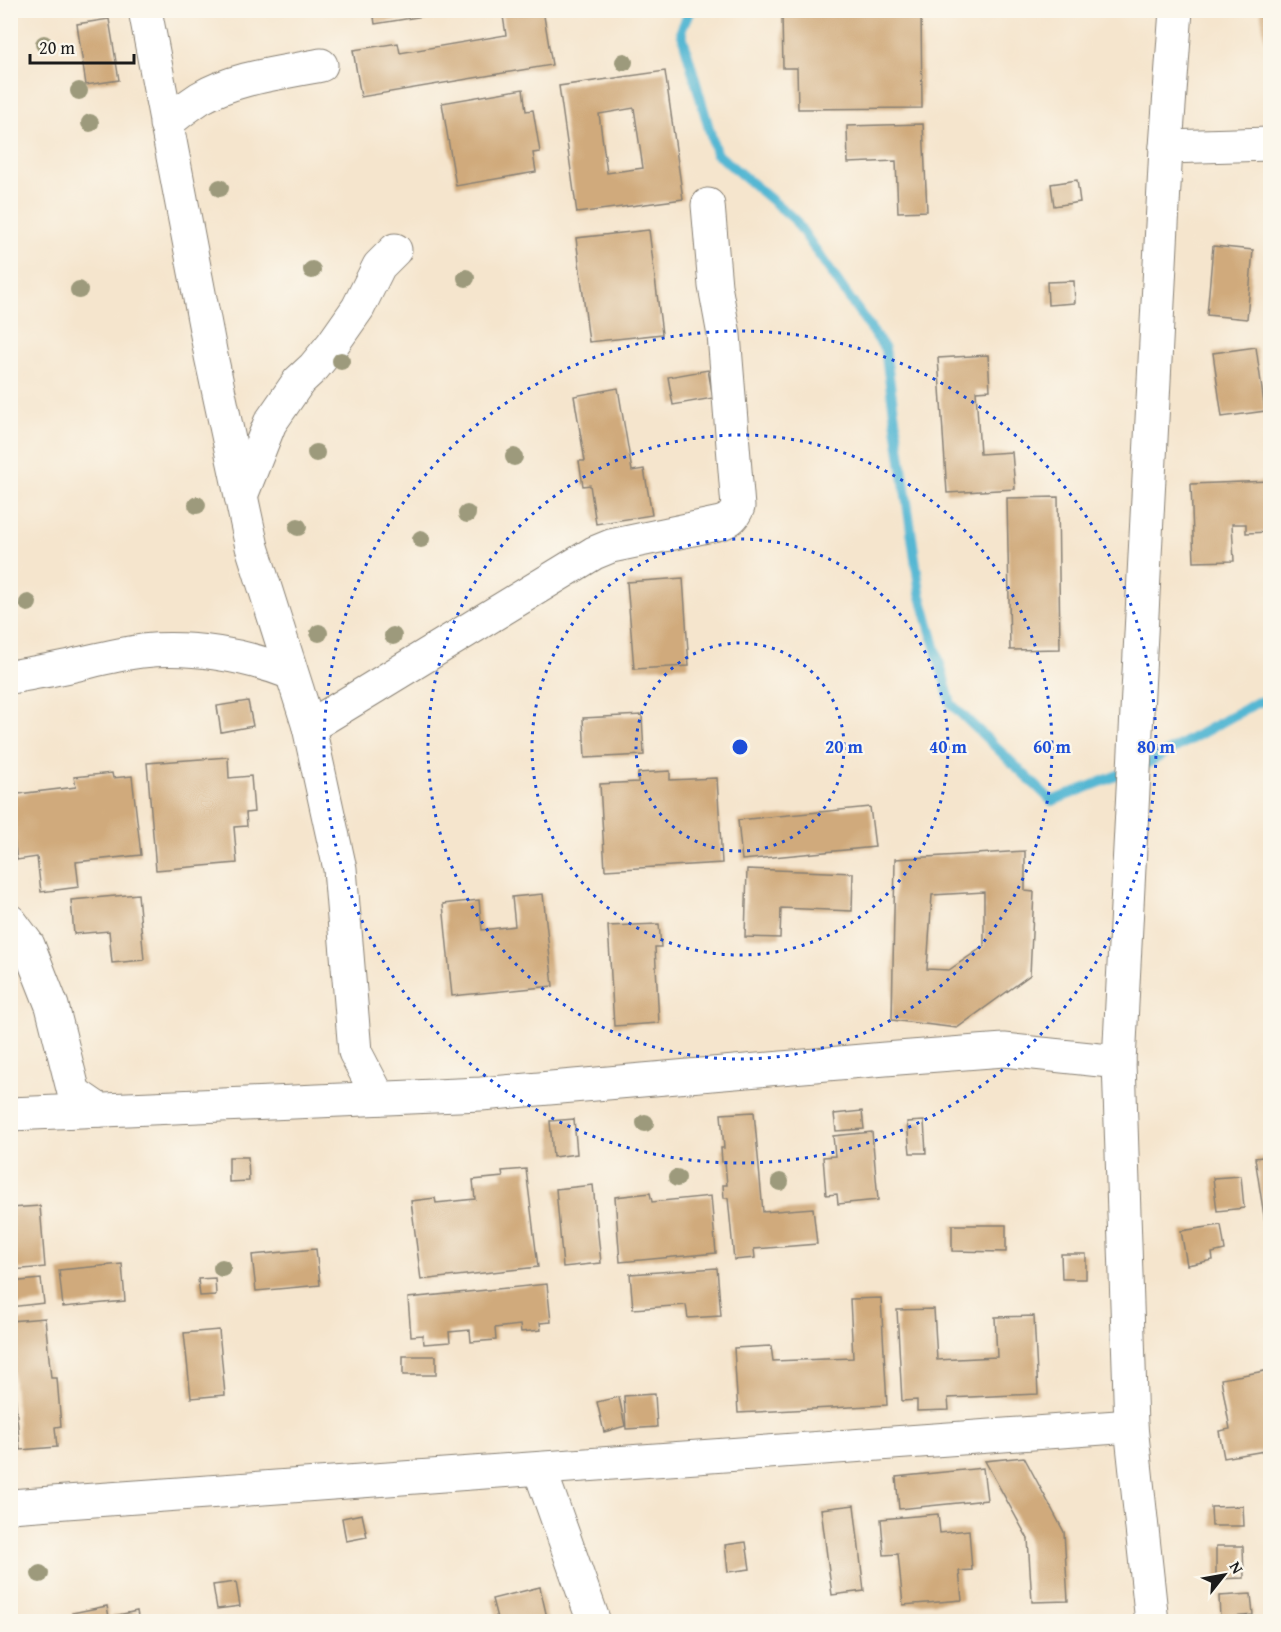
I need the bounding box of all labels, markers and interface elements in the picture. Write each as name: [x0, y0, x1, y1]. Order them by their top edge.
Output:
scale bar: [30, 27, 134, 65]
text: 20 m: [39, 34, 75, 61]
text: 20 m: [825, 733, 864, 760]
text: 40 m: [929, 733, 968, 760]
text: 60 m: [1033, 733, 1072, 760]
text: 80 m: [1137, 733, 1176, 760]
centre of rings: [730, 737, 750, 757]
north arrow: [1194, 1545, 1254, 1605]
text: N: [1224, 1557, 1250, 1578]

